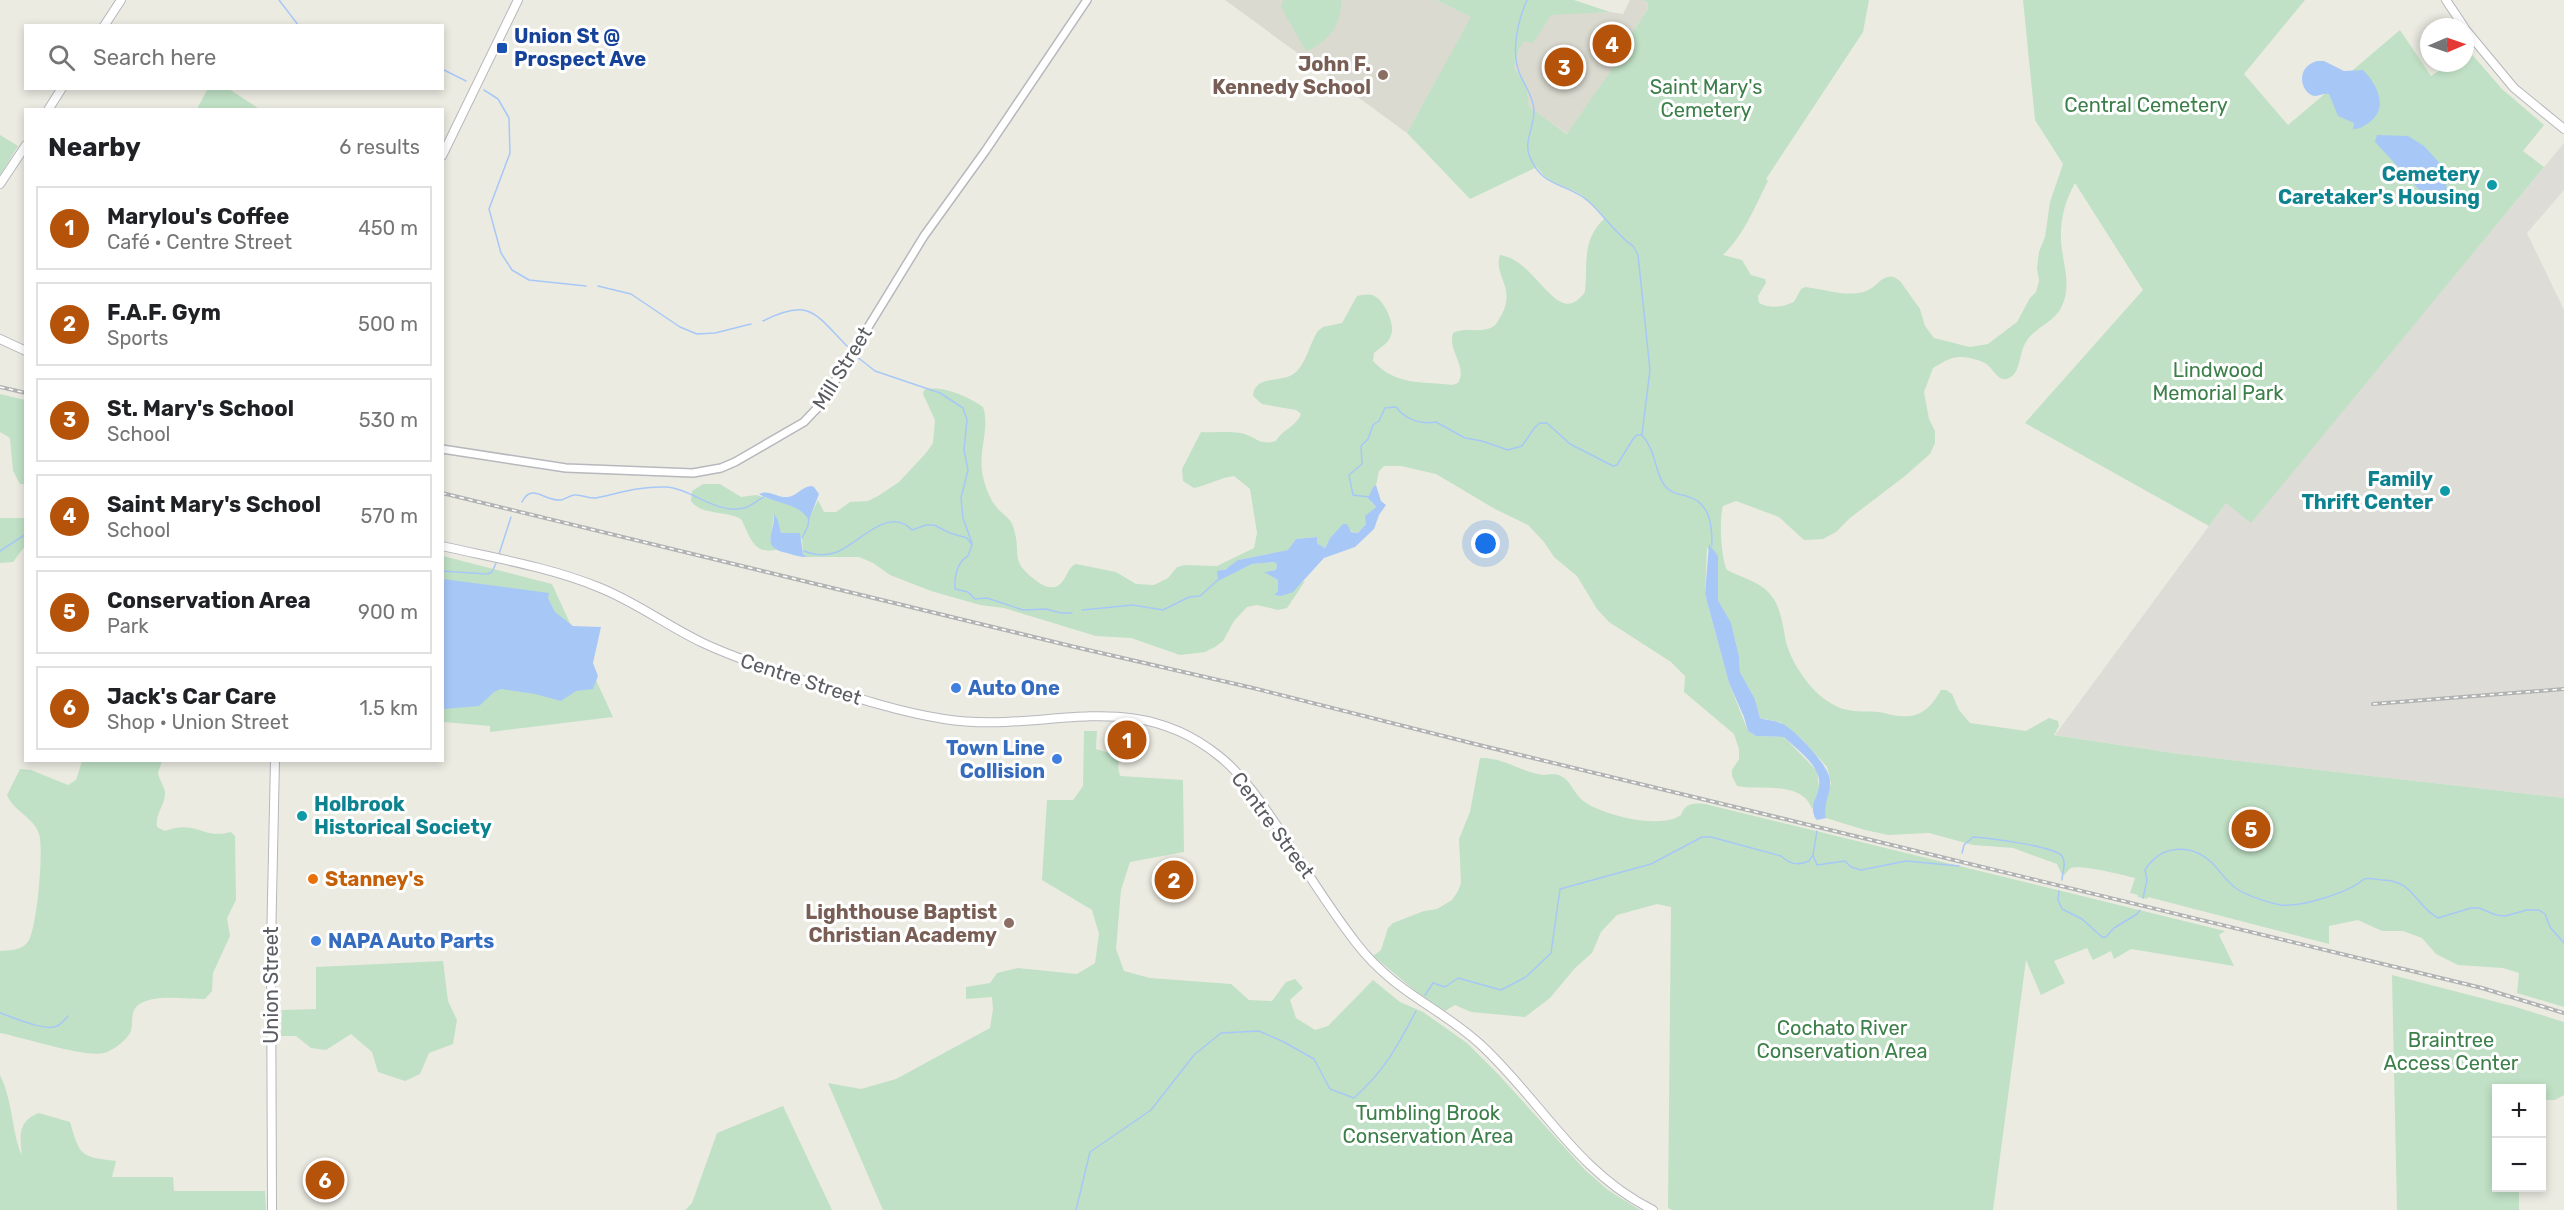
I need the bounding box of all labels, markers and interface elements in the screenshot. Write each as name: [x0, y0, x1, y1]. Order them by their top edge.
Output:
north arrow: [2420, 18, 2474, 72]
pin: 4: [1592, 22, 1632, 66]
search box: [24, 24, 444, 90]
place label: Union St @ Prospect Ave: [514, 24, 646, 71]
icon: search: [45, 41, 78, 74]
marker: Union St @ Prospect Ave: [495, 41, 509, 55]
text: Search here: [93, 44, 216, 71]
pin: 3: [1544, 44, 1584, 90]
place label: John F. Kennedy School: [1212, 52, 1371, 99]
marker: John F. Kennedy School: [1376, 68, 1390, 82]
park label: Saint Mary's Cemetery: [1650, 75, 1762, 122]
park label: Central Cemetery: [2064, 93, 2228, 117]
text: Nearby: [48, 132, 141, 163]
text: 6 results: [339, 135, 420, 159]
place label: Cemetery Caretaker's Housing: [2278, 162, 2480, 209]
marker: Cemetery Caretaker's Housing: [2485, 178, 2499, 192]
text: Marylou's Coffee: [107, 203, 289, 230]
text: 1: [65, 216, 74, 240]
text: 450 m: [358, 216, 418, 240]
text: Café · Centre Street: [107, 230, 292, 254]
text: F.A.F. Gym: [107, 299, 221, 326]
text: 2: [63, 312, 76, 336]
text: 500 m: [358, 312, 418, 336]
street label: Mill Street: [807, 322, 877, 414]
text: Sports: [107, 326, 168, 350]
park label: Lindwood Memorial Park: [2152, 358, 2284, 405]
text: St. Mary's School: [107, 395, 294, 422]
text: 3: [63, 408, 76, 432]
text: 530 m: [359, 408, 418, 432]
text: School: [107, 422, 170, 446]
place label: Family Thrift Center: [2301, 467, 2433, 514]
marker: Family Thrift Center: [2438, 484, 2452, 498]
text: Saint Mary's School: [107, 491, 321, 518]
text: 4: [63, 504, 76, 528]
text: 570 m: [360, 504, 418, 528]
text: School: [107, 518, 170, 542]
your location: [1471, 529, 1500, 558]
text: Conservation Area: [107, 587, 311, 614]
text: 5: [63, 600, 76, 624]
text: 900 m: [358, 600, 418, 624]
text: Park: [107, 614, 149, 638]
street label: Centre Street: [738, 648, 865, 710]
place label: Auto One: [968, 676, 1060, 700]
marker: Auto One: [949, 681, 963, 695]
text: Jack's Car Care: [107, 683, 276, 710]
text: 6: [63, 696, 76, 720]
text: 1.5 km: [360, 696, 418, 720]
text: Shop · Union Street: [107, 710, 289, 734]
pin: 1: [1108, 718, 1146, 762]
place label: Town Line Collision: [946, 736, 1045, 783]
marker: Town Line Collision: [1050, 752, 1064, 766]
street label: Centre Street: [1226, 767, 1320, 883]
place label: Holbrook Historical Society: [314, 792, 492, 839]
pin: 5: [2232, 806, 2270, 852]
marker: Holbrook Historical Society: [295, 809, 309, 823]
pin: 2: [1154, 858, 1194, 902]
place label: Stanney's: [325, 867, 424, 891]
marker: Stanney's: [306, 872, 320, 886]
place label: Lighthouse Baptist Christian Academy: [805, 900, 997, 947]
marker: Lighthouse Baptist Christian Academy: [1002, 916, 1016, 930]
street label: Union Street: [259, 926, 283, 1044]
place label: NAPA Auto Parts: [328, 929, 494, 953]
marker: NAPA Auto Parts: [309, 934, 323, 948]
park label: Cochato River Conservation Area: [1756, 1016, 1928, 1063]
park label: Braintree Access Center: [2384, 1028, 2519, 1075]
map controls: [2492, 1084, 2546, 1192]
button: +: [2492, 1084, 2546, 1138]
park label: Tumbling Brook Conservation Area: [1342, 1101, 1514, 1148]
button: −: [2492, 1138, 2546, 1192]
pin: 6: [306, 1158, 344, 1202]

